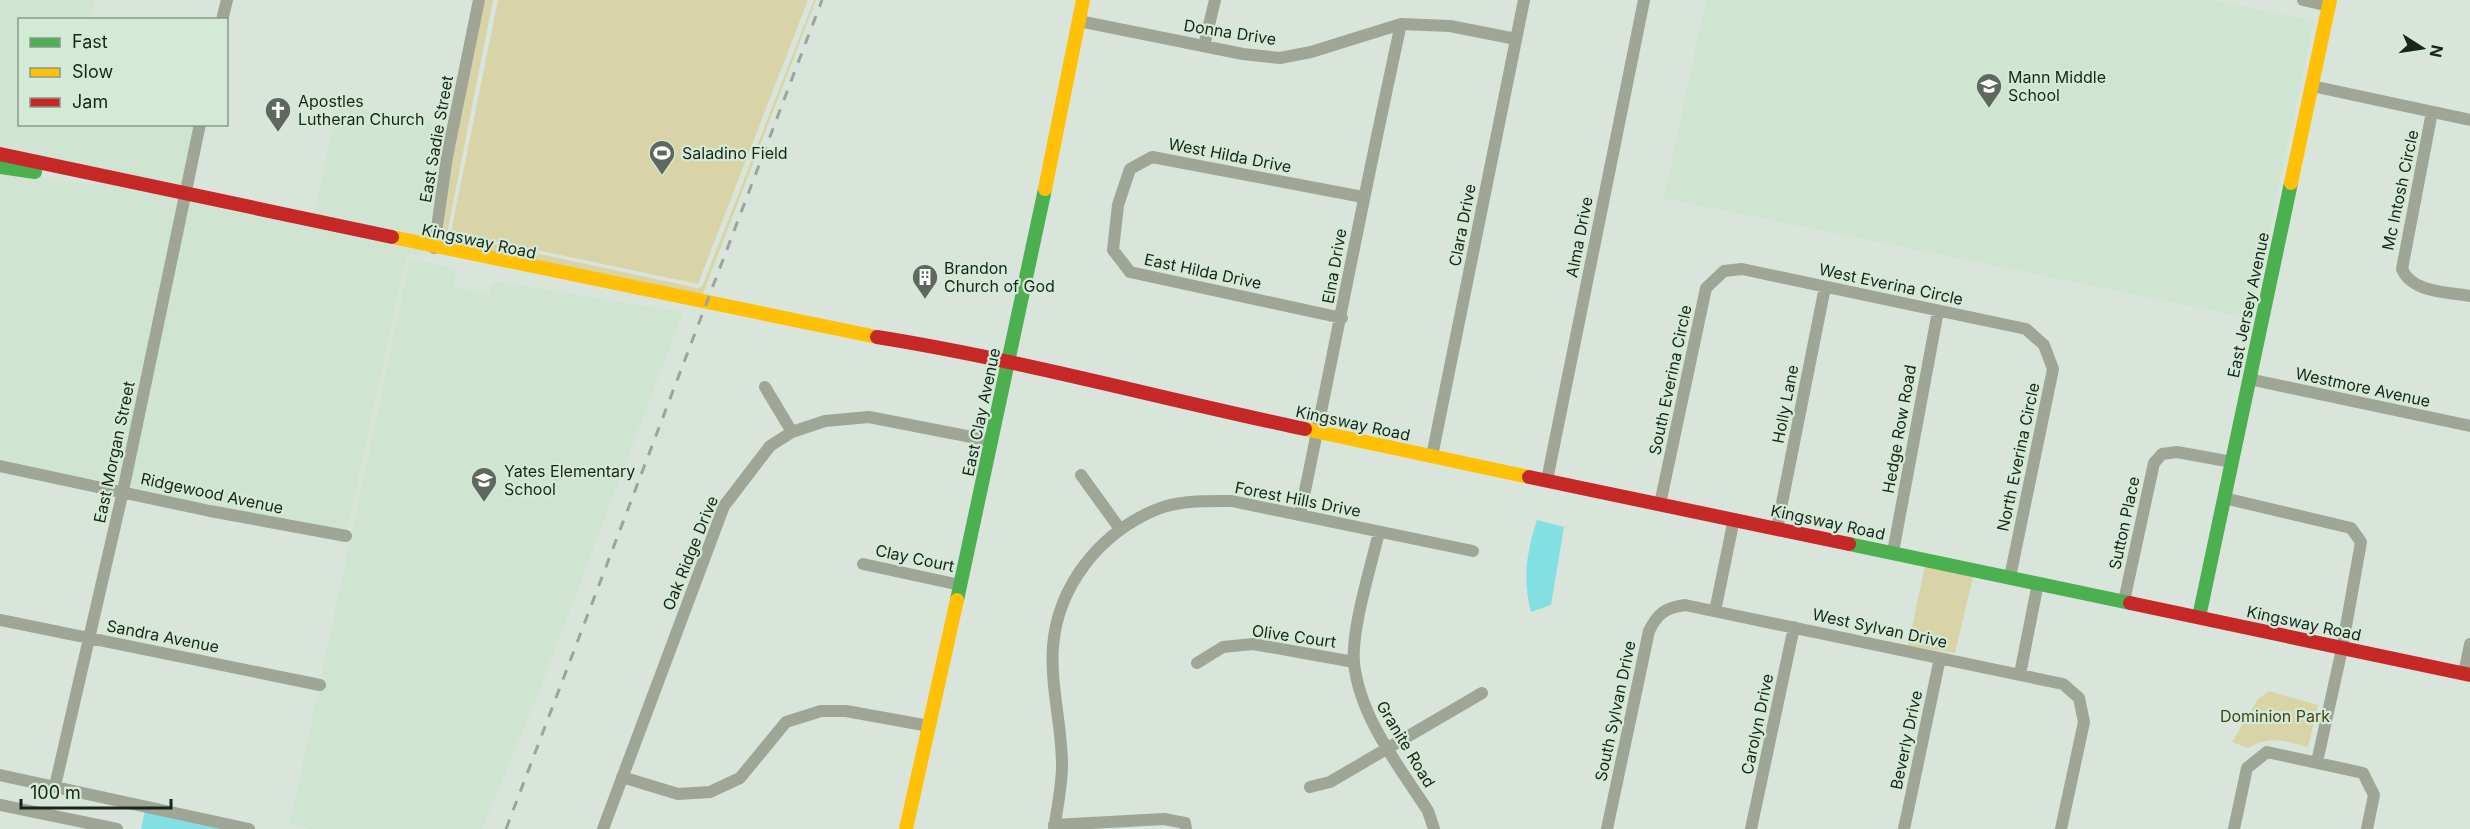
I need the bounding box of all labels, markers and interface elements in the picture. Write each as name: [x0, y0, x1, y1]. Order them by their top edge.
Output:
street label: Donna Drive: [1182, 15, 1278, 49]
legend: [18, 18, 228, 126]
north arrow: [2392, 18, 2452, 78]
text: Fast: [72, 31, 108, 52]
text: N: [2426, 43, 2448, 59]
text: Slow: [72, 61, 113, 82]
place label: Mann Middle School: [2008, 67, 2106, 105]
school or university icon: Mann Middle School: [1974, 71, 2004, 109]
street label: East Sadie Street: [415, 74, 457, 204]
text: Jam: [72, 91, 108, 112]
place label: Apostles Lutheran Church: [298, 91, 424, 129]
church icon: Apostles Lutheran Church: [263, 95, 293, 133]
street label: Mc Intosh Circle: [2377, 128, 2423, 252]
street label: West Hilda Drive: [1167, 133, 1293, 177]
sports icon: Saladino Field: [647, 138, 677, 176]
place label: Saladino Field: [682, 143, 788, 163]
street label: Clara Drive: [1444, 182, 1480, 268]
street label: Alma Drive: [1561, 195, 1597, 279]
street label: Kingsway Road: [420, 219, 538, 263]
street label: Elna Drive: [1318, 227, 1350, 305]
street label: East Jersey Avenue: [2223, 230, 2273, 380]
street label: East Hilda Drive: [1143, 249, 1263, 293]
place label: Brandon Church of God: [944, 258, 1055, 296]
street label: West Everina Circle: [1817, 259, 1965, 309]
building icon: Brandon Church of God: [910, 262, 940, 300]
street label: South Everina Circle: [1644, 303, 1696, 457]
street label: East Clay Avenue: [958, 346, 1004, 478]
street label: Holly Lane: [1768, 363, 1802, 445]
street label: Hedge Row Road: [1878, 363, 1920, 495]
street label: Westmore Avenue: [2294, 363, 2432, 411]
street label: East Morgan Street: [89, 379, 139, 525]
street label: North Everina Circle: [1992, 381, 2044, 533]
street label: Kingsway Road: [1294, 401, 1412, 445]
place label: Yates Elementary School: [504, 461, 635, 499]
school or university icon: Yates Elementary School: [469, 465, 499, 503]
street label: Ridgewood Avenue: [139, 468, 285, 518]
street label: Sutton Place: [2104, 475, 2144, 571]
street label: Forest Hills Drive: [1233, 477, 1363, 521]
street label: Oak Ridge Drive: [658, 493, 722, 613]
street label: Kingsway Road: [1769, 500, 1887, 544]
street label: Clay Court: [874, 540, 956, 576]
street label: Kingsway Road: [2245, 601, 2363, 645]
street label: West Sylvan Drive: [1811, 604, 1949, 652]
street label: Sandra Avenue: [105, 615, 221, 657]
street label: Olive Court: [1251, 620, 1337, 652]
street label: South Sylvan Drive: [1590, 639, 1640, 783]
street label: Carolyn Drive: [1737, 672, 1777, 776]
street label: Beverly Drive: [1886, 689, 1926, 791]
street label: Granite Road: [1372, 697, 1440, 791]
park label: Dominion Park: [2220, 706, 2330, 726]
scale bar: [21, 772, 171, 810]
text: 100 m: [30, 782, 81, 803]

